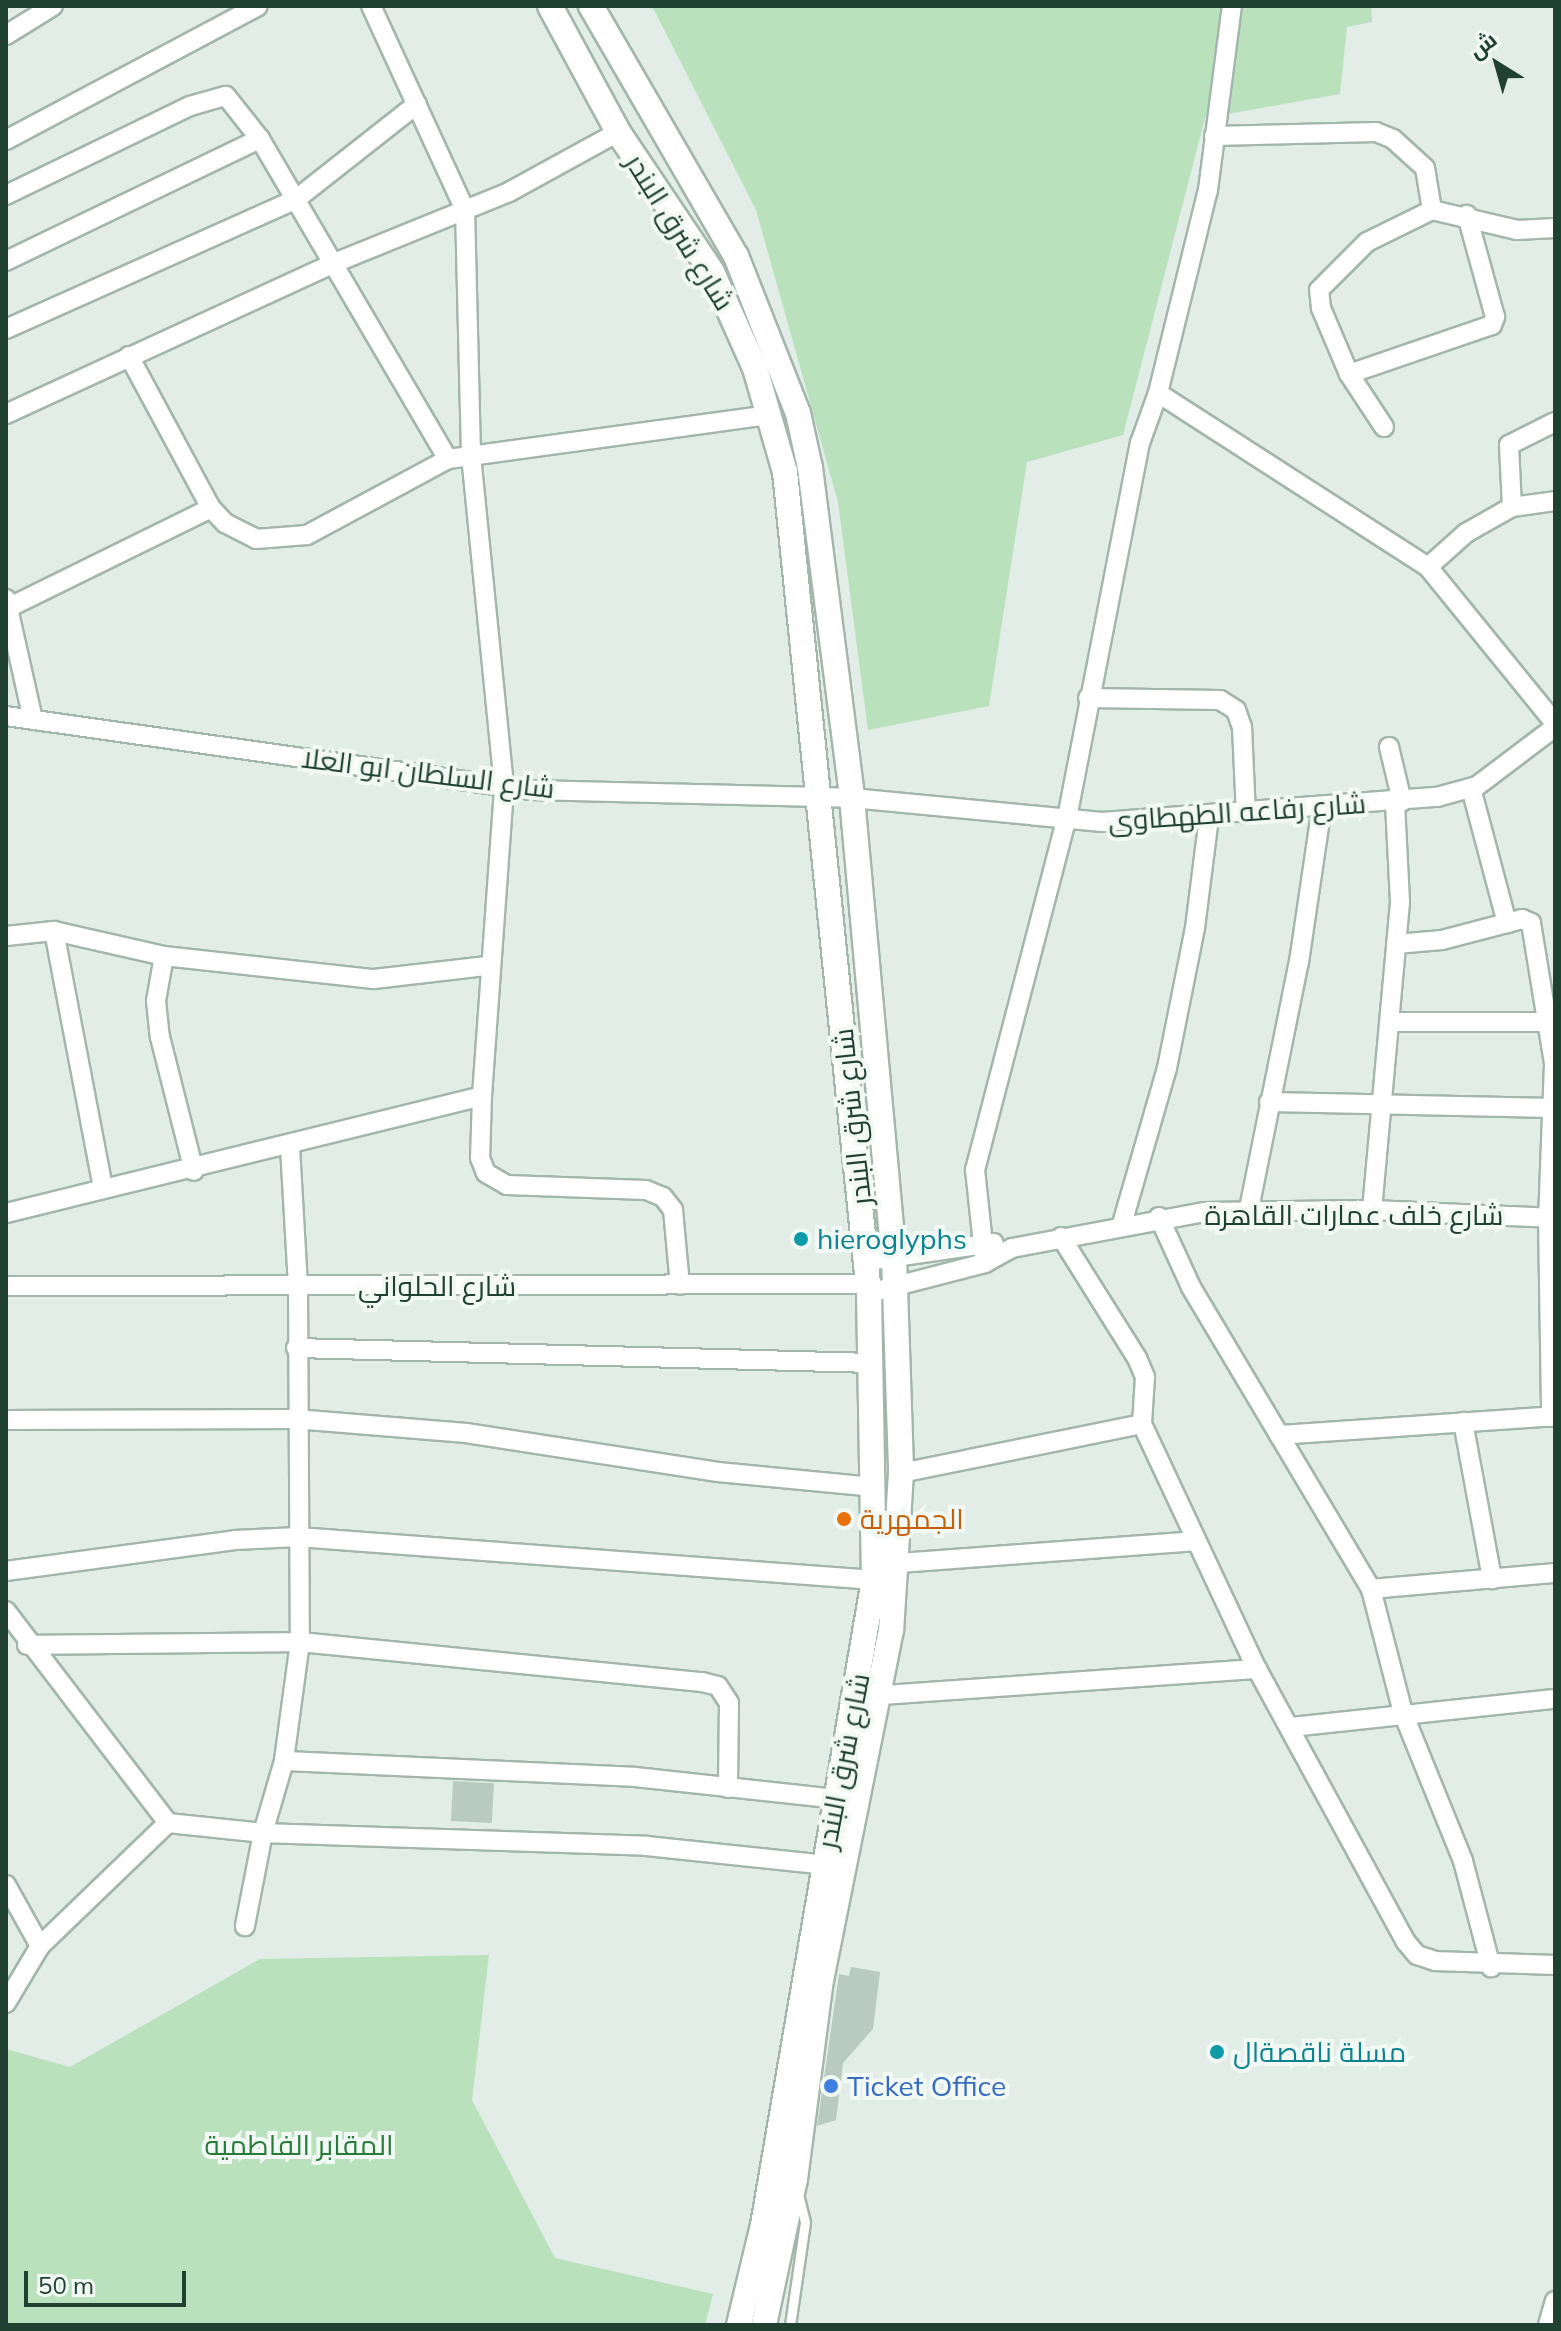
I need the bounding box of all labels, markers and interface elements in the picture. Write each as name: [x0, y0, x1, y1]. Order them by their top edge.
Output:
north arrow: [1457, 24, 1537, 104]
text: ش: [1463, 25, 1502, 65]
street label: شارع شرق البندر: [619, 148, 741, 316]
street label: شارع السلطان ابو العلا: [299, 741, 557, 805]
street label: شارع رفاعه الطهطاوى: [1107, 786, 1367, 838]
street label: شارع شرق البندر: [826, 1027, 878, 1207]
street label: شارع خلف عمارات القاهرة: [1204, 1198, 1504, 1232]
place label: hieroglyphs: [817, 1222, 967, 1256]
marker: hieroglyphs: [792, 1230, 810, 1248]
street label: شارع الحلواني: [358, 1269, 516, 1303]
place label: الجمهرية: [860, 1502, 964, 1536]
marker: الجمهرية: [835, 1510, 853, 1528]
street label: شارع شرق البندر: [810, 1670, 876, 1852]
place label: مسلة ناقصةال: [1233, 2035, 1406, 2069]
marker: مسلة ناقصةال: [1208, 2043, 1226, 2061]
place label: Ticket Office: [847, 2069, 1006, 2103]
marker: Ticket Office: [822, 2077, 840, 2095]
park label: المقابر الفاطمية: [205, 2128, 393, 2162]
scale bar: [28, 2255, 190, 2305]
text: 50 m: [38, 2270, 94, 2300]

